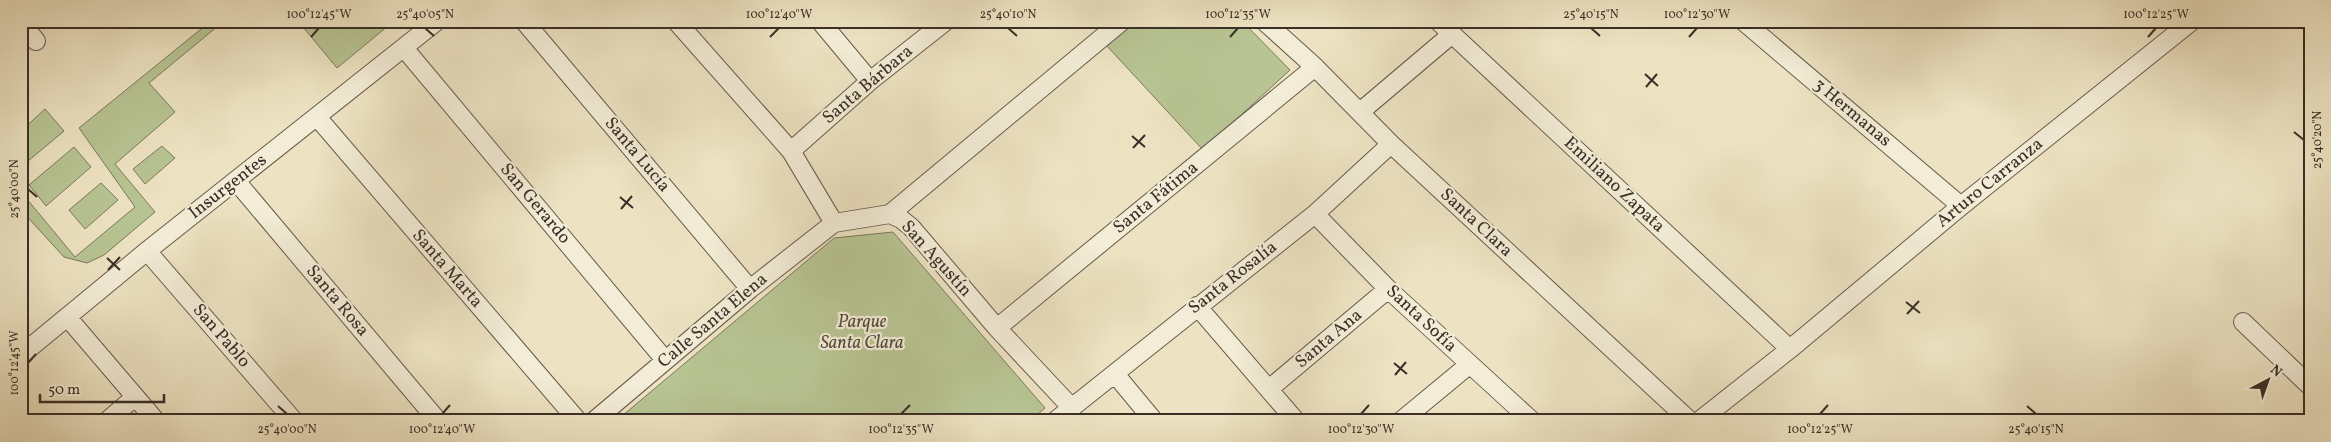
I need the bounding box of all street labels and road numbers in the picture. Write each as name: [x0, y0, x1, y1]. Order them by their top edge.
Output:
street label: Santa Bárbara: [817, 40, 919, 130]
street label: 3 Hermanas: [1808, 73, 1896, 153]
street label: Santa Lucía: [598, 112, 676, 198]
street label: Emiliano Zapata: [1558, 131, 1670, 239]
street label: Arturo Carranza: [1931, 132, 2049, 234]
street label: Insurgentes: [184, 148, 272, 226]
street label: Santa Fátima: [1108, 156, 1204, 240]
street label: San Gerardo: [494, 158, 576, 250]
street label: Santa Clara: [1434, 183, 1518, 263]
street label: San Agustín: [895, 215, 977, 303]
street label: Santa Marta: [406, 224, 488, 314]
street label: Santa Rosalía: [1183, 235, 1283, 321]
street label: Santa Rosa: [300, 260, 374, 342]
street label: Calle Santa Elena: [653, 268, 773, 374]
street label: Santa Sofía: [1380, 280, 1462, 358]
street label: San Pablo: [186, 299, 256, 373]
street label: Santa Ana: [1290, 303, 1368, 375]

